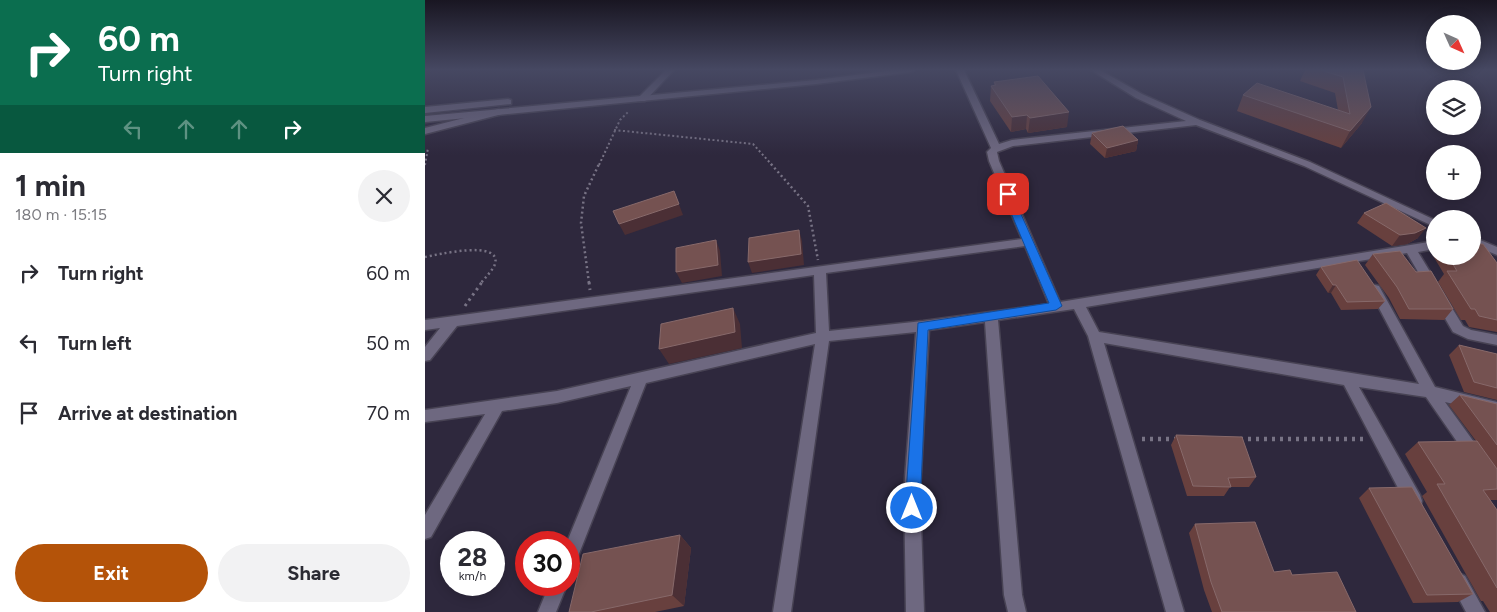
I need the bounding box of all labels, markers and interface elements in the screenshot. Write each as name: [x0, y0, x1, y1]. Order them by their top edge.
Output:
north arrow: [1426, 15, 1481, 70]
map controls: [1426, 15, 1481, 265]
text: 60 m: [98, 18, 180, 60]
icon: right: [15, 20, 80, 85]
text: Turn right: [98, 60, 193, 87]
button: layers: [1426, 80, 1481, 135]
icon: left: [119, 115, 147, 143]
icon: ahead: [172, 115, 200, 143]
icon: ahead: [225, 115, 253, 143]
icon: right: [278, 115, 306, 143]
button: +: [1426, 145, 1481, 200]
text: 1 min: [15, 167, 86, 204]
button: close: [358, 170, 410, 222]
pin: [987, 173, 1029, 215]
icon: arrive: [994, 180, 1022, 208]
text: 180 m · 15:15: [15, 205, 107, 224]
button: −: [1426, 210, 1481, 265]
icon: right: [15, 259, 43, 287]
text: Turn right: [58, 262, 144, 285]
text: 60 m: [366, 262, 410, 285]
icon: left: [15, 329, 43, 357]
text: Turn left: [58, 332, 132, 355]
text: 50 m: [366, 332, 410, 355]
icon: arrive: [15, 399, 43, 427]
text: Arrive at destination: [58, 402, 237, 425]
text: 70 m: [367, 402, 410, 425]
position arrow: [885, 481, 937, 533]
speed limit sign: 30: [515, 531, 580, 596]
text: 28: [458, 542, 487, 572]
button: Exit: [15, 544, 208, 602]
button: Share: [218, 544, 410, 602]
text: km/h: [459, 569, 486, 583]

